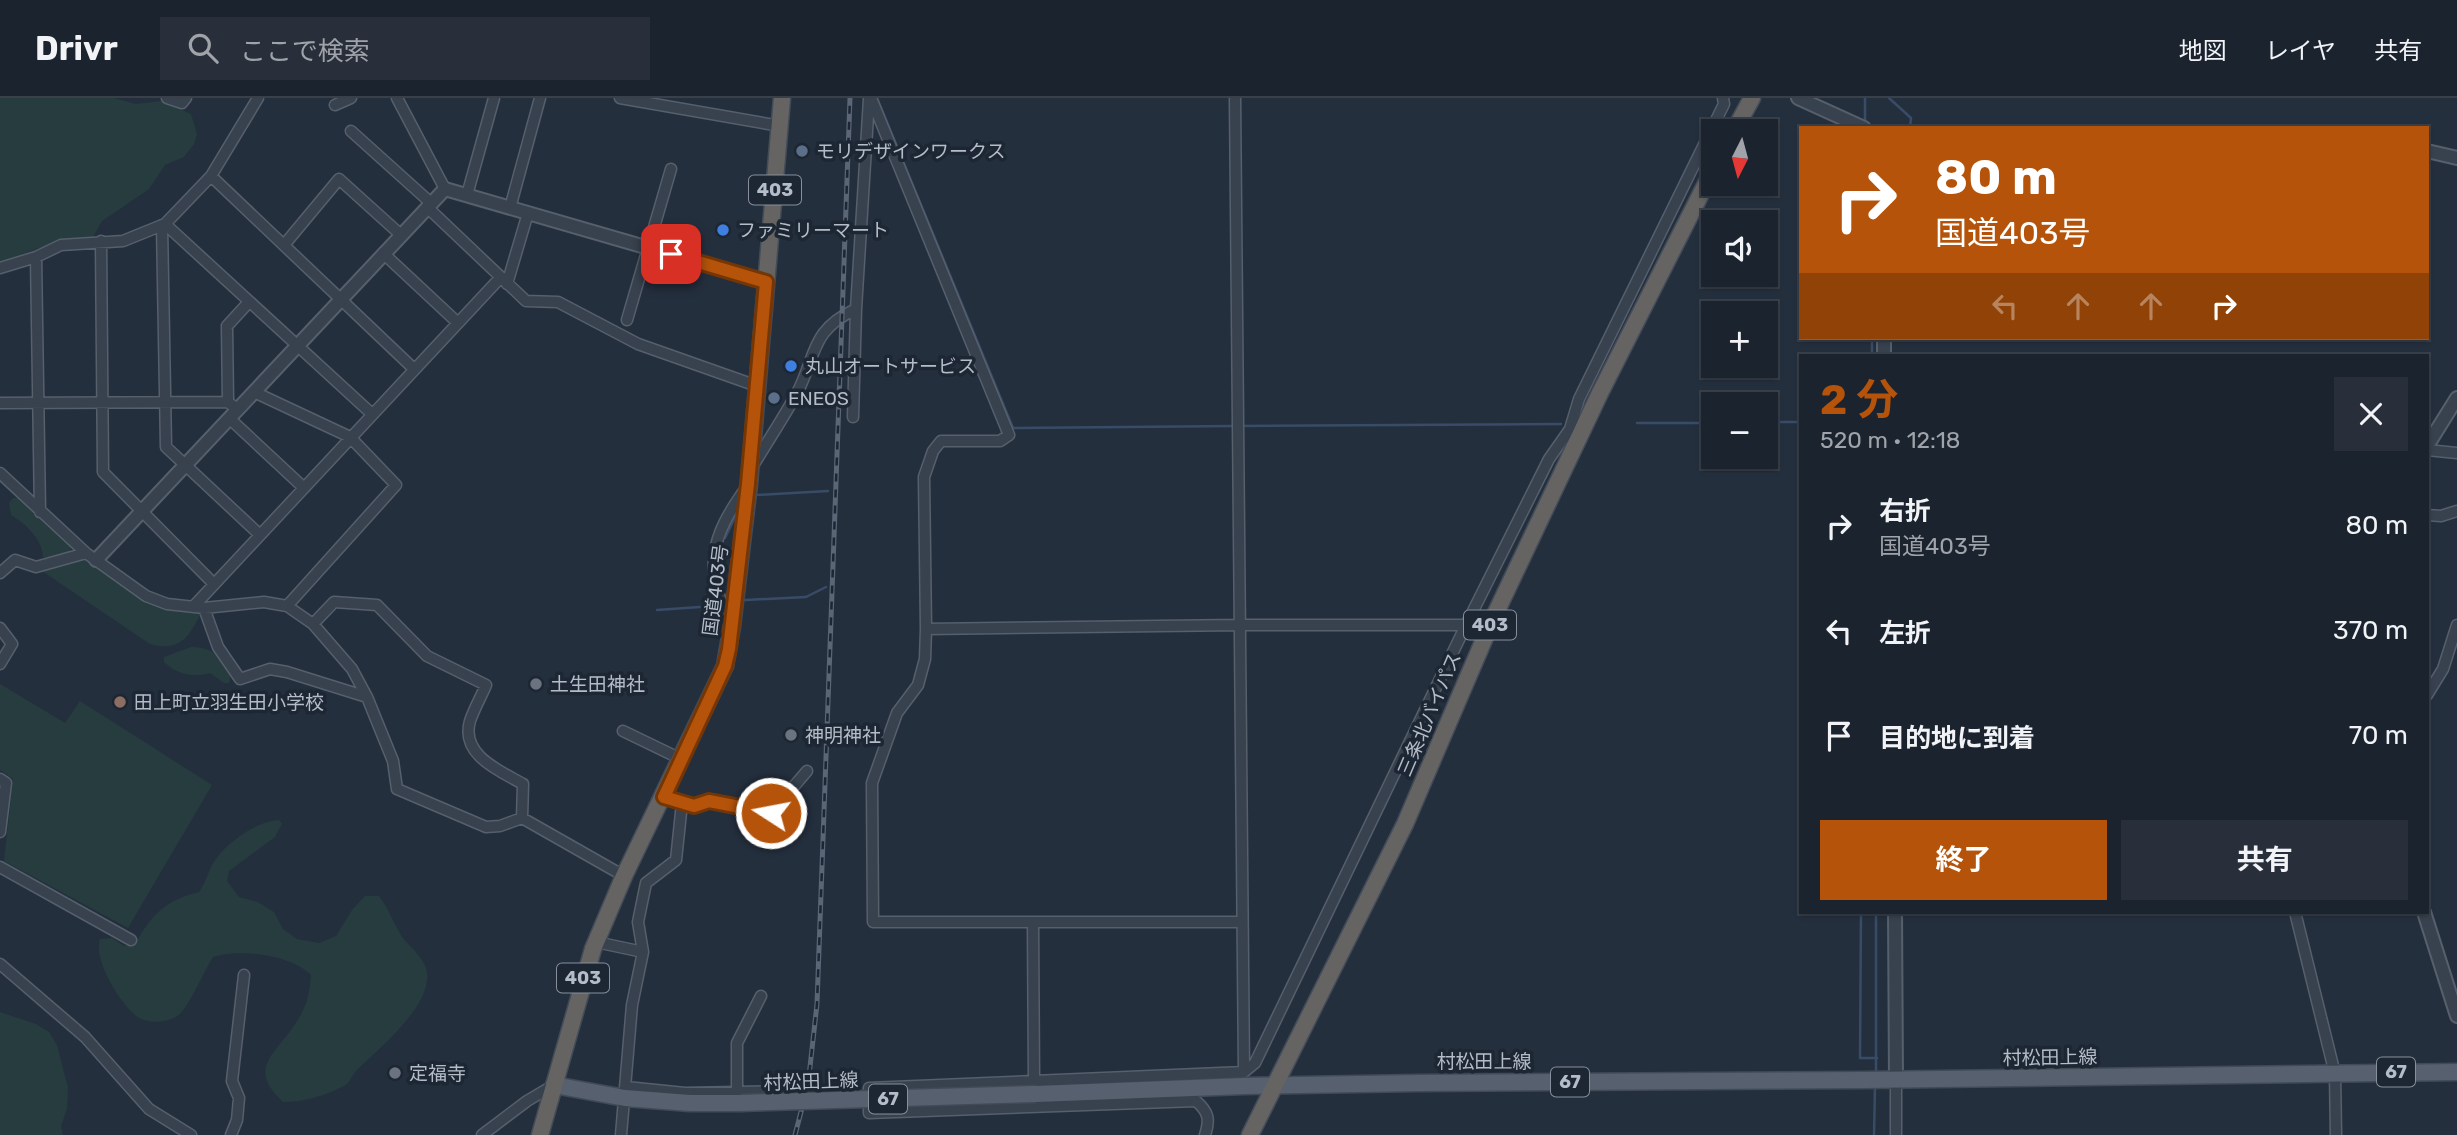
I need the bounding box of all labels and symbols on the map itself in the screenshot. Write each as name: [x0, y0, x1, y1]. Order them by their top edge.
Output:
north arrow: [1701, 119, 1778, 196]
place label: モリデザインワークス: [816, 140, 1005, 163]
marker: モリデザインワークス: [794, 143, 810, 159]
road number: 403: [749, 176, 801, 204]
place label: ファミリーマート: [737, 219, 889, 242]
marker: ファミリーマート: [715, 222, 731, 238]
pin: [641, 224, 701, 284]
place label: 丸山オートサービス: [805, 355, 976, 378]
marker: 丸山オートサービス: [783, 358, 799, 374]
place label: ENEOS: [788, 387, 849, 410]
marker: ENEOS: [766, 390, 782, 406]
street label: 国道403号: [698, 543, 733, 637]
road number: 403: [1464, 610, 1516, 640]
street label: 三条北バイパス: [1393, 649, 1466, 780]
place label: 土生田神社: [550, 673, 645, 696]
marker: 土生田神社: [528, 676, 544, 692]
place label: 田上町立羽生田小学校: [134, 691, 324, 714]
marker: 田上町立羽生田小学校: [112, 694, 128, 710]
place label: 神明神社: [805, 724, 881, 747]
marker: 神明神社: [783, 727, 799, 743]
position arrow: [734, 776, 808, 850]
road number: 403: [557, 964, 609, 992]
street label: 村松田上線: [2002, 1045, 2098, 1070]
street label: 村松田上線: [1436, 1050, 1532, 1073]
road number: 67: [2377, 1057, 2415, 1086]
place label: 定福寺: [409, 1062, 466, 1085]
marker: 定福寺: [387, 1065, 403, 1081]
street label: 村松田上線: [763, 1068, 859, 1095]
road number: 67: [1551, 1068, 1589, 1097]
road number: 67: [869, 1084, 907, 1114]

